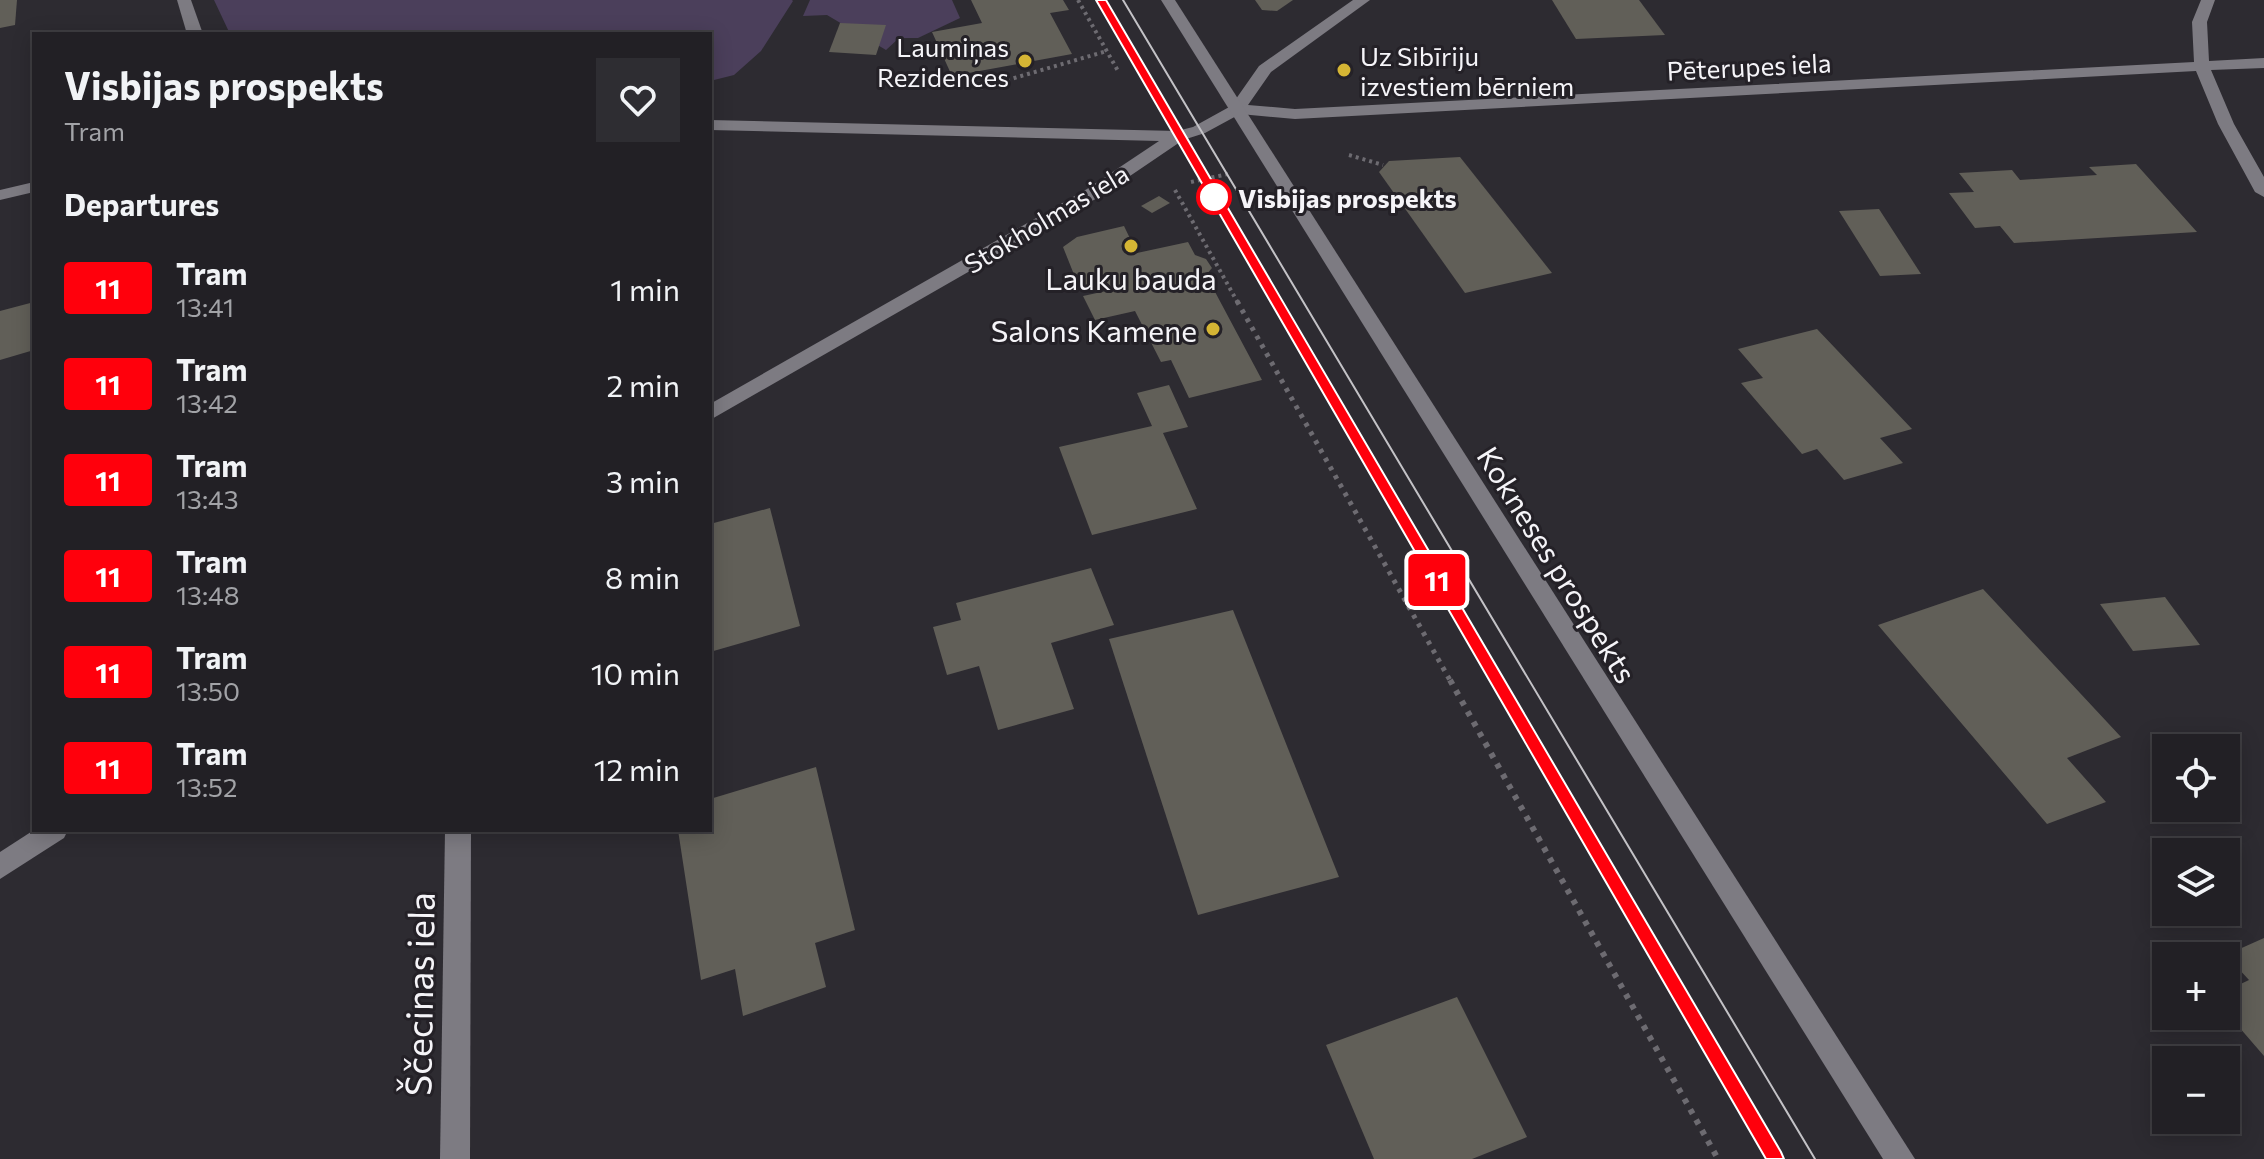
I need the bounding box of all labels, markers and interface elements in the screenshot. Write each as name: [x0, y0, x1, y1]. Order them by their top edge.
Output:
place label: Laumiņas Rezidences: [877, 31, 1009, 92]
place label: Uz Sibīriju izvestiem bērniem: [1360, 40, 1574, 101]
street label: Pēterupes iela: [1666, 46, 1832, 86]
marker: Laumiņas Rezidences: [1016, 52, 1034, 70]
button: heart: [596, 58, 680, 142]
text: Visbijas prospekts: [64, 61, 384, 108]
marker: Uz Sibīriju izvestiem bērniem: [1335, 61, 1353, 79]
text: Tram: [64, 115, 125, 146]
street label: Stokholmas iela: [958, 157, 1134, 279]
marker: Visbijas prospekts: [1197, 180, 1231, 214]
place label: Visbijas prospekts: [1238, 182, 1457, 213]
text: Departures: [64, 185, 219, 222]
marker: Lauku bauda: [1122, 237, 1140, 255]
text: Tram: [176, 254, 248, 291]
place label: Lauku bauda: [1045, 259, 1217, 296]
text: 1 min: [610, 270, 680, 307]
text: 11: [95, 271, 121, 305]
text: 13:41: [176, 291, 234, 322]
place label: Salons Kamene: [991, 311, 1197, 348]
marker: Salons Kamene: [1204, 320, 1222, 338]
text: Tram: [176, 350, 248, 387]
text: 2 min: [607, 366, 680, 403]
text: 11: [95, 367, 121, 401]
text: 13:42: [176, 387, 238, 418]
street label: Kokneses prospekts: [1470, 439, 1646, 689]
text: Tram: [176, 446, 248, 483]
text: 3 min: [606, 462, 680, 499]
text: 11: [95, 463, 121, 497]
text: 13:43: [176, 483, 239, 514]
text: Tram: [176, 542, 248, 579]
line badge: 11: [1401, 554, 1473, 606]
text: 8 min: [605, 558, 680, 595]
text: 11: [95, 559, 121, 593]
text: 11: [1424, 563, 1450, 597]
text: 13:48: [176, 579, 239, 610]
text: Tram: [176, 638, 248, 675]
text: 10 min: [591, 654, 680, 691]
text: 11: [95, 655, 121, 689]
text: 13:50: [176, 675, 240, 706]
text: Tram: [176, 734, 248, 771]
map controls: [2152, 734, 2240, 1134]
button: locate: [2152, 734, 2240, 822]
text: 12 min: [594, 750, 680, 787]
text: 11: [95, 751, 121, 785]
text: 13:52: [176, 771, 237, 802]
button: layers: [2152, 838, 2240, 926]
street label: Ščecinas iela: [394, 892, 442, 1096]
button: +: [2152, 942, 2240, 1030]
button: −: [2152, 1046, 2240, 1134]

